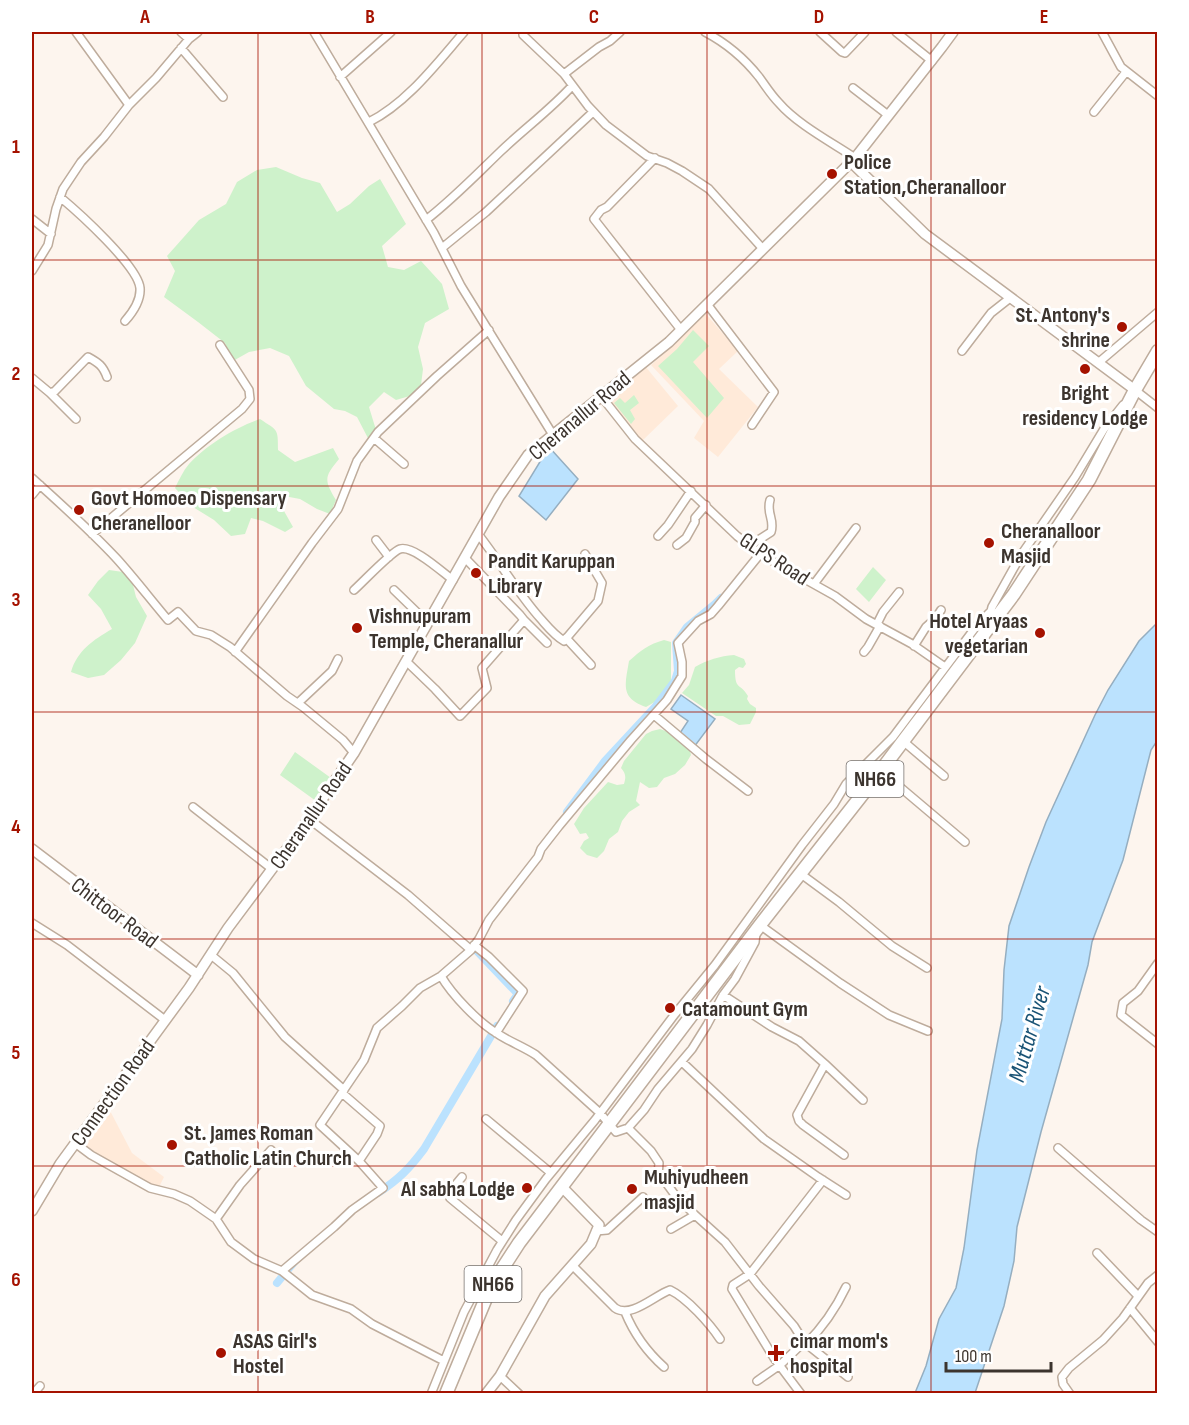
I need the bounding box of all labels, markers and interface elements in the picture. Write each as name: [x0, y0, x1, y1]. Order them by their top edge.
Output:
text: A: [139, 5, 150, 29]
text: B: [365, 5, 375, 29]
text: C: [589, 5, 599, 29]
text: D: [814, 5, 824, 29]
text: E: [1040, 5, 1048, 29]
text: 1: [12, 135, 20, 159]
place label: Police Station,Cheranalloor: [844, 149, 1006, 201]
marker: Police Station,Cheranalloor: [825, 167, 839, 181]
place label: St. Antony's shrine: [1015, 302, 1110, 354]
marker: St. Antony's shrine: [1115, 320, 1129, 334]
text: 2: [12, 362, 20, 386]
marker: Bright residency Lodge: [1078, 362, 1092, 376]
street label: Cheranallur Road: [523, 366, 637, 467]
place label: Bright residency Lodge: [1022, 380, 1148, 432]
place label: Govt Homoeo Dispensary Cheranelloor: [91, 485, 287, 537]
marker: Govt Homoeo Dispensary Cheranelloor: [72, 503, 86, 517]
place label: Cheranalloor Masjid: [1001, 518, 1101, 570]
street label: GLPS Road: [734, 527, 814, 592]
marker: Cheranalloor Masjid: [982, 536, 996, 550]
place label: Pandit Karuppan Library: [488, 548, 615, 600]
marker: Pandit Karuppan Library: [469, 566, 483, 580]
text: 3: [12, 588, 21, 612]
place label: Vishnupuram Temple, Cheranallur: [369, 603, 524, 655]
place label: Hotel Aryaas vegetarian: [929, 608, 1028, 660]
marker: Vishnupuram Temple, Cheranallur: [350, 621, 364, 635]
marker: Hotel Aryaas vegetarian: [1033, 626, 1047, 640]
street label: Cheranallur Road: [264, 757, 358, 875]
road number: NH66: [846, 761, 904, 797]
text: 4: [11, 815, 21, 839]
street label: Chittoor Road: [65, 872, 163, 955]
water label: Muttar River: [1002, 982, 1057, 1085]
place label: Catamount Gym: [682, 996, 808, 1023]
marker: Catamount Gym: [663, 1001, 677, 1015]
street label: Connection Road: [65, 1034, 161, 1152]
text: 5: [12, 1041, 21, 1065]
place label: St. James Roman Catholic Latin Church: [184, 1120, 352, 1172]
marker: St. James Roman Catholic Latin Church: [165, 1138, 179, 1152]
place label: Muhiyudheen masjid: [644, 1164, 749, 1216]
place label: Al sabha Lodge: [400, 1176, 515, 1203]
marker: Al sabha Lodge: [520, 1181, 534, 1195]
marker: Muhiyudheen masjid: [625, 1182, 639, 1196]
road number: NH66: [464, 1266, 522, 1302]
text: 6: [11, 1268, 21, 1292]
place label: ASAS Girl's Hostel: [232, 1328, 317, 1380]
place label: cimar mom's hospital: [790, 1328, 888, 1380]
scale bar: [946, 1335, 1051, 1373]
marker: cimar mom's hospital: [767, 1344, 785, 1362]
marker: ASAS Girl's Hostel: [214, 1346, 228, 1360]
text: 100 m: [955, 1346, 992, 1367]

